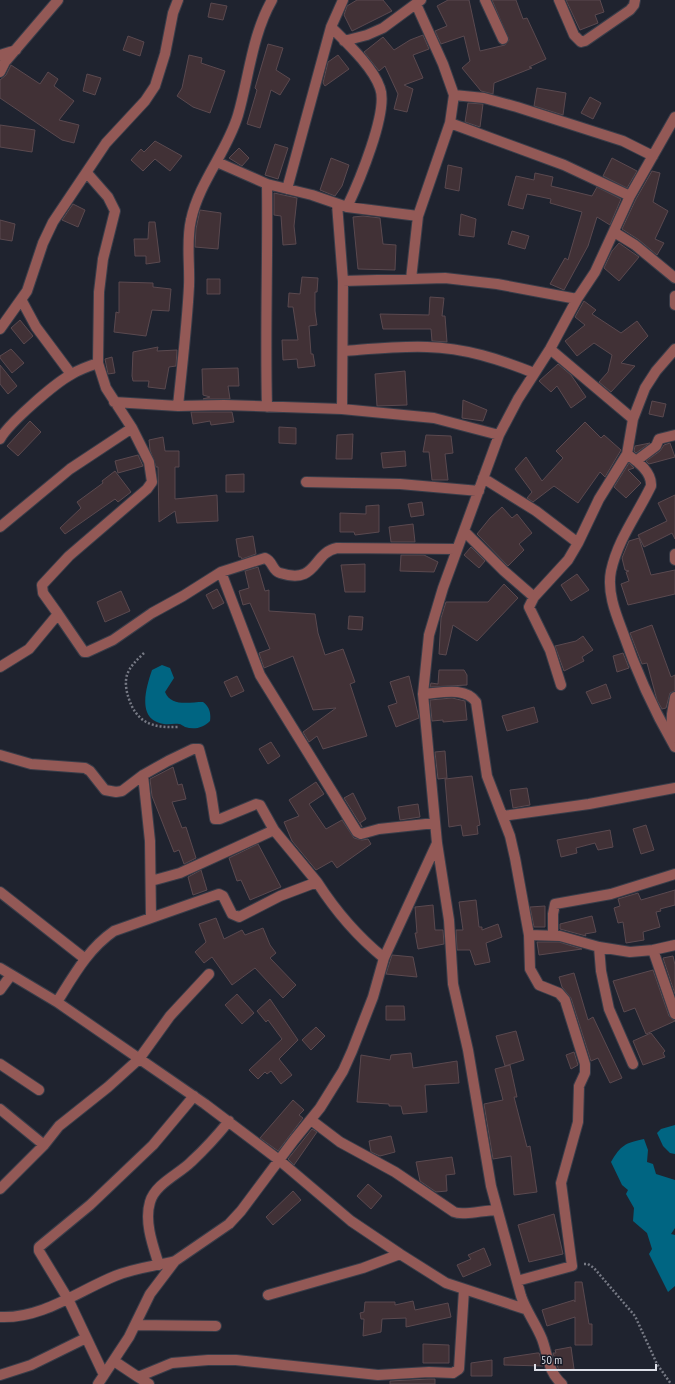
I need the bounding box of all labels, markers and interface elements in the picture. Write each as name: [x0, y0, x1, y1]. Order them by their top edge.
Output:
scale bar: [535, 1346, 656, 1372]
text: 50 m: [541, 1352, 562, 1367]

